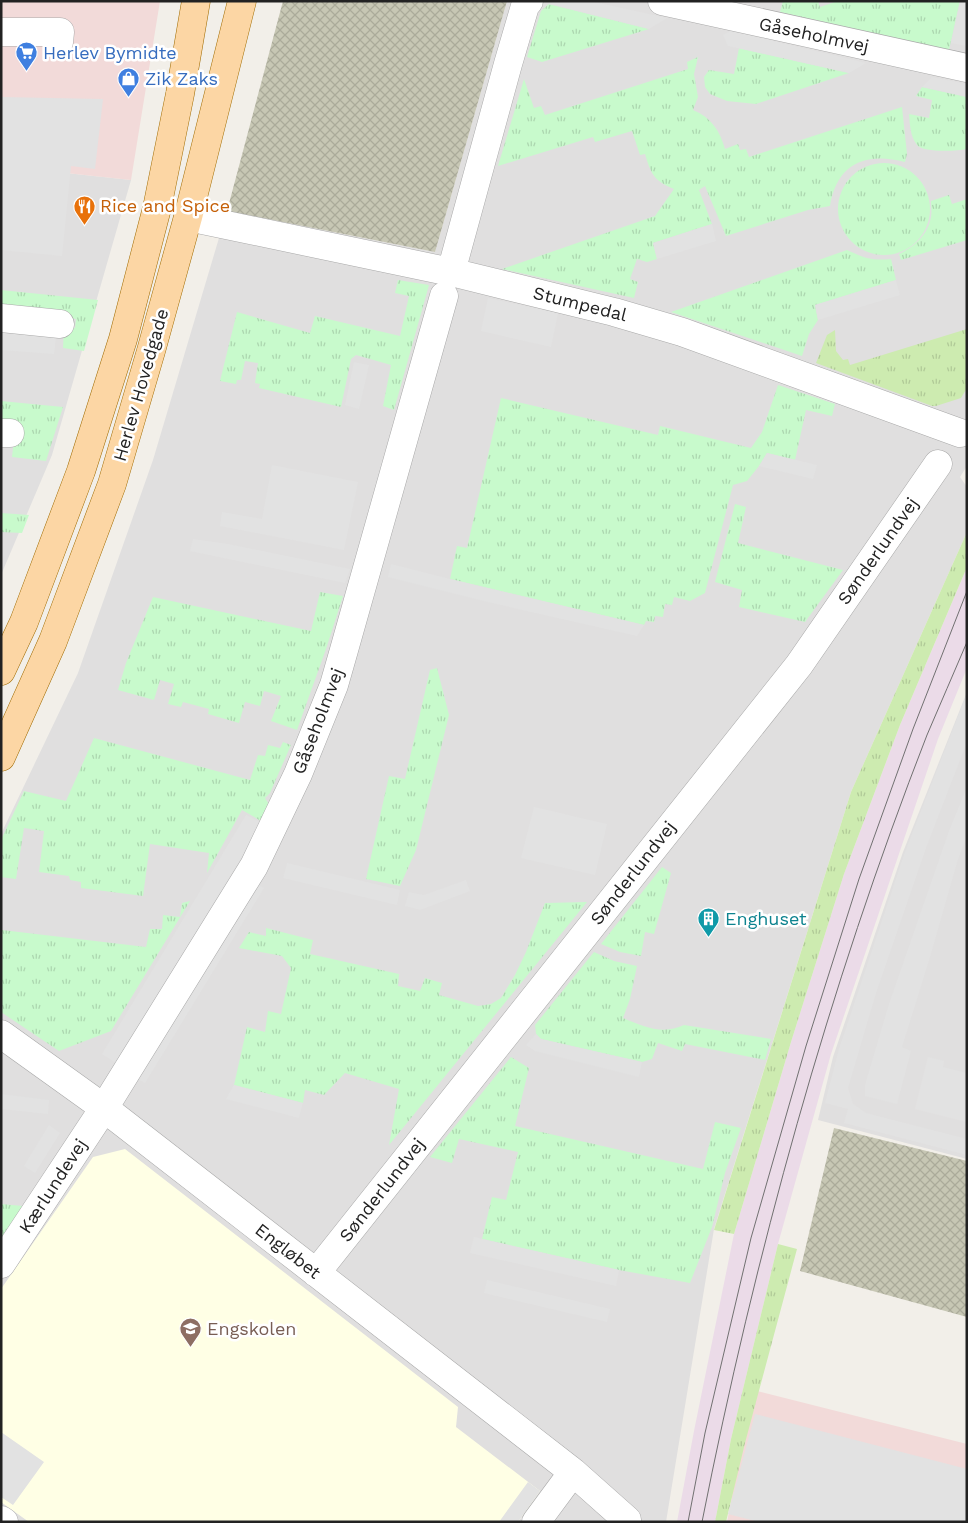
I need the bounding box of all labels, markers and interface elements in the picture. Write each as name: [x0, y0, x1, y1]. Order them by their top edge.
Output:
street label: Gåseholmvej: [757, 13, 871, 56]
supermarket icon: Herlev Bymidte: [15, 41, 39, 72]
place label: Herlev Bymidte: [43, 42, 177, 63]
shop icon: Zik Zaks: [117, 67, 141, 98]
place label: Zik Zaks: [145, 68, 218, 89]
restaurant icon: Rice and Spice: [72, 194, 96, 225]
place label: Rice and Spice: [100, 195, 230, 216]
street label: Stumpedal: [531, 282, 630, 325]
street label: Herlev Hovedgade: [109, 306, 172, 464]
street label: Sønderlundvej: [833, 493, 922, 608]
street label: Gåseholmvej: [288, 665, 347, 777]
street label: Sønderlundvej: [586, 817, 680, 929]
building icon: Enghuset: [697, 907, 721, 938]
place label: Enghuset: [725, 908, 807, 929]
street label: Kærlundevej: [14, 1134, 91, 1237]
street label: Sønderlundvej: [335, 1134, 429, 1246]
street label: Engløbet: [251, 1218, 326, 1283]
school or university icon: Engskolen: [179, 1317, 203, 1348]
place label: Engskolen: [207, 1318, 296, 1339]

